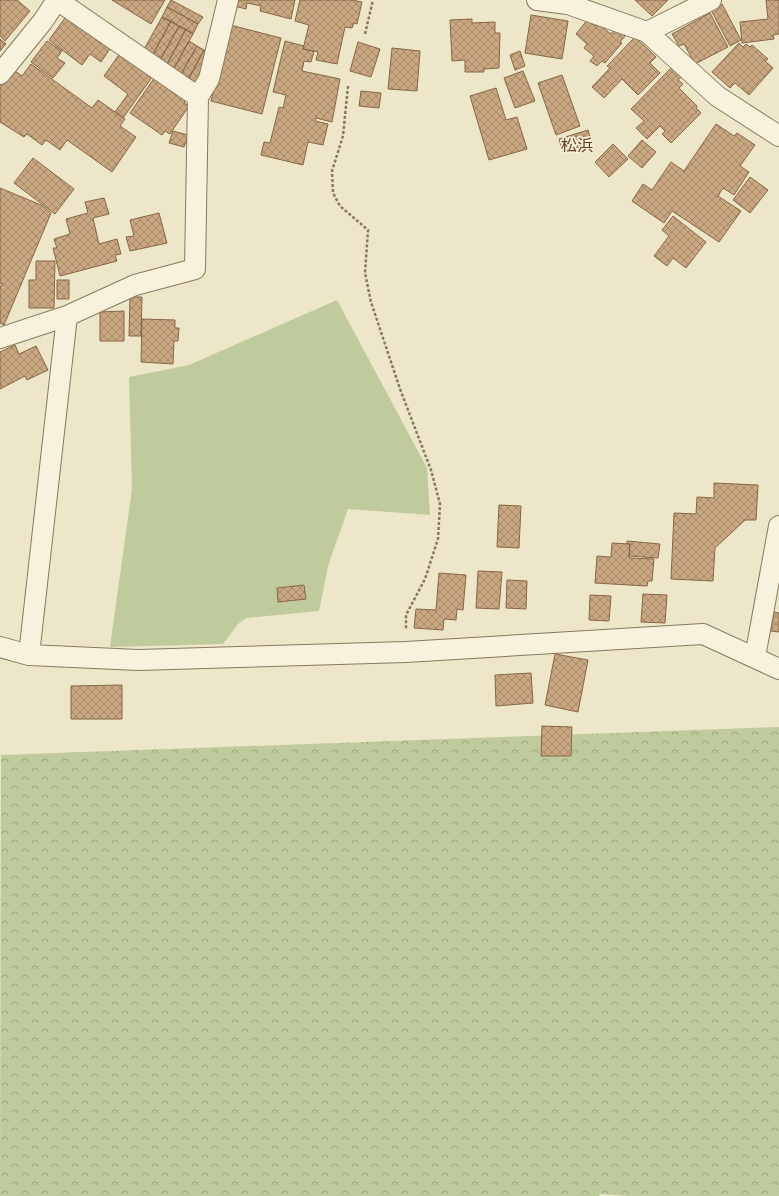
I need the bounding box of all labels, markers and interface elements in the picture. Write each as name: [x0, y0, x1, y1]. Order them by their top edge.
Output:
district label: 松浜: [561, 135, 593, 155]

